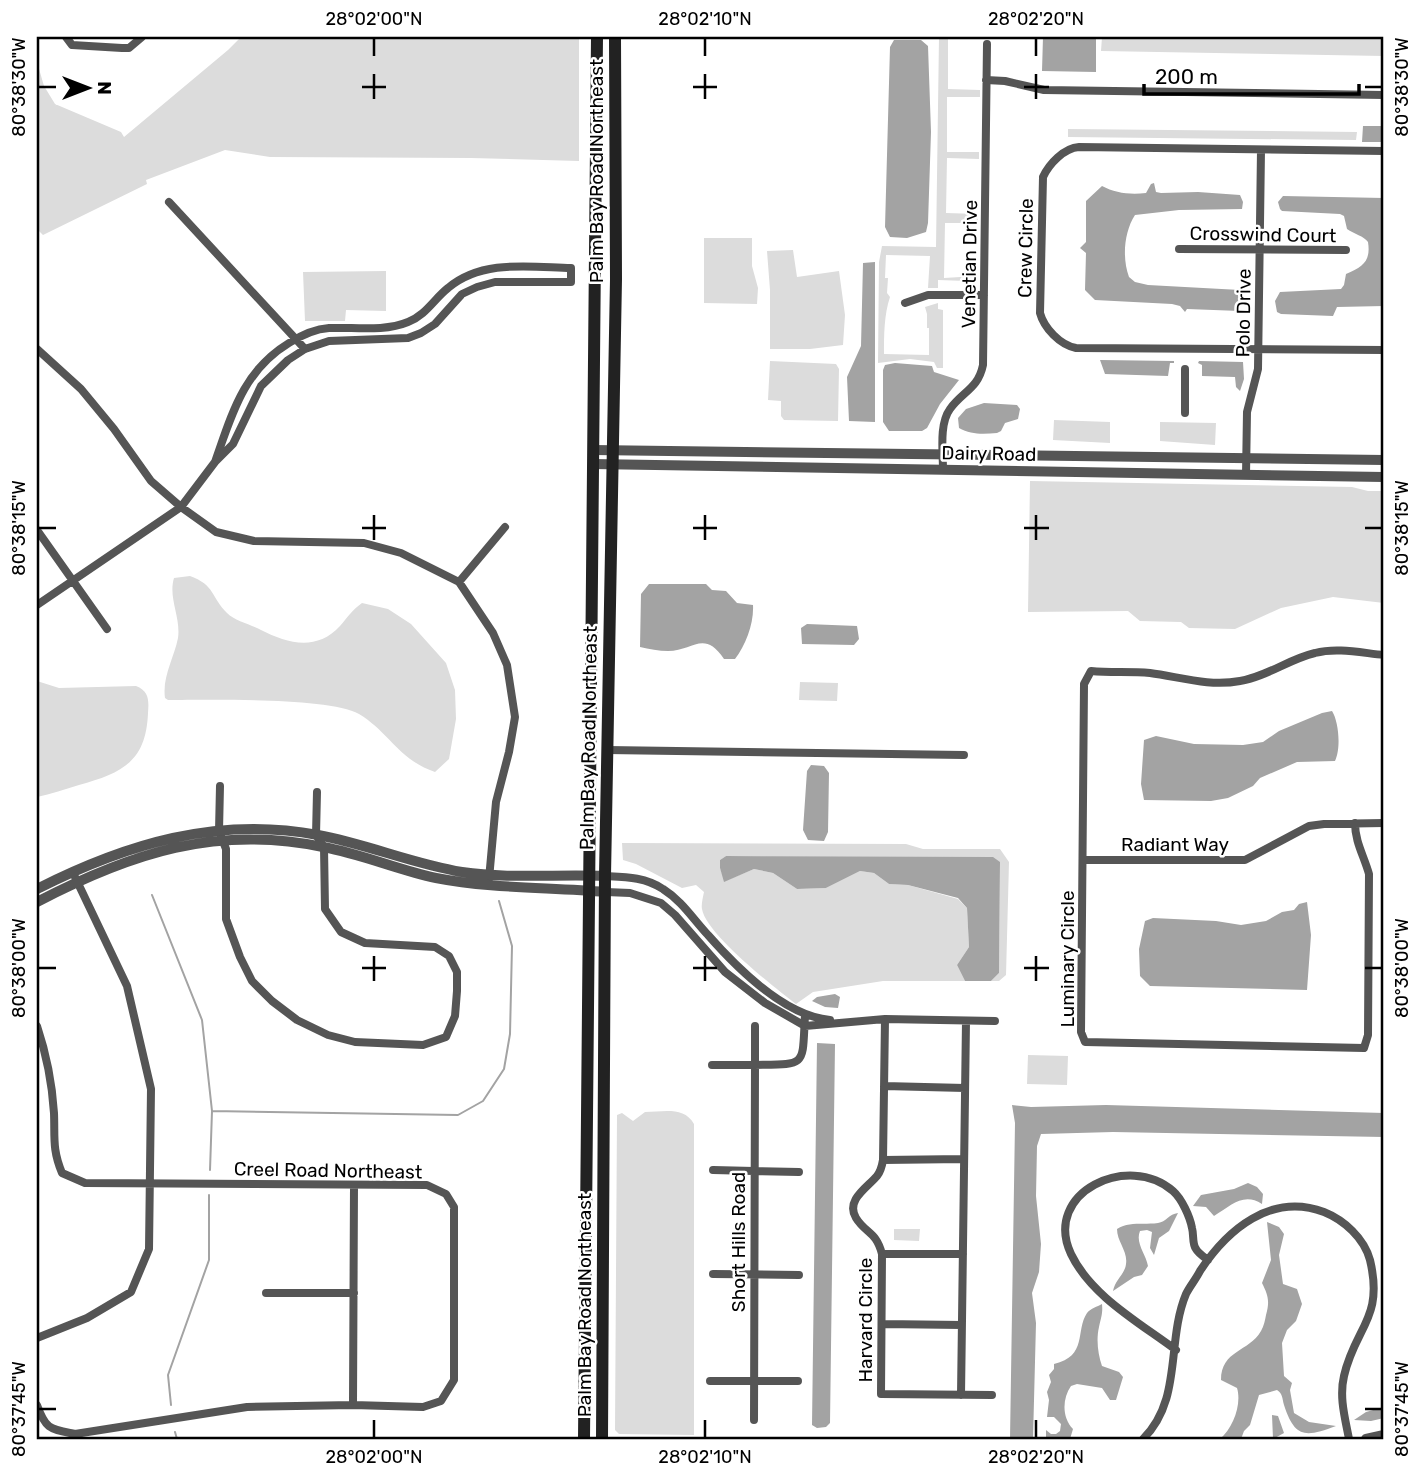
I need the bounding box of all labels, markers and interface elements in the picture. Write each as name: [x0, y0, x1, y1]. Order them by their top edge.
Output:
text: 28°02'00"N: [325, 8, 423, 30]
text: 28°02'10"N: [658, 8, 752, 30]
text: 28°02'20"N: [988, 8, 1084, 30]
text: 80°38'30"W: [8, 37, 30, 137]
text: 80°38'30"W: [1391, 37, 1413, 137]
north arrow: [52, 52, 122, 122]
scale bar: [1144, 52, 1360, 96]
street label: Palm Bay Road Northeast: [585, 58, 608, 283]
text: 200 m: [1155, 64, 1218, 89]
text: N: [93, 81, 116, 95]
street label: Crew Circle: [1013, 198, 1038, 298]
street label: Venetian Drive: [957, 200, 982, 329]
street label: Crosswind Court: [1189, 222, 1337, 247]
street label: Polo Drive: [1231, 268, 1256, 358]
street label: Dairy Road: [941, 441, 1037, 466]
text: 80°38'15"W: [8, 480, 30, 576]
text: 80°38'15"W: [1391, 480, 1413, 576]
street label: Palm Bay Road Northeast: [575, 625, 602, 850]
street label: Radiant Way: [1121, 833, 1229, 856]
street label: Luminary Circle: [1056, 890, 1079, 1028]
text: 80°38'00"W: [8, 918, 30, 1018]
text: 80°38'00"W: [1391, 918, 1413, 1018]
street label: Creel Road Northeast: [234, 1157, 423, 1184]
street label: Short Hills Road: [727, 1172, 750, 1312]
street label: Palm Bay Road Northeast: [573, 1192, 596, 1417]
street label: Harvard Circle: [854, 1258, 877, 1382]
text: 80°37'45"W: [8, 1361, 30, 1457]
text: 80°37'45"W: [1391, 1361, 1413, 1457]
text: 28°02'00"N: [325, 1446, 423, 1468]
text: 28°02'10"N: [658, 1446, 752, 1468]
text: 28°02'20"N: [988, 1446, 1084, 1468]

